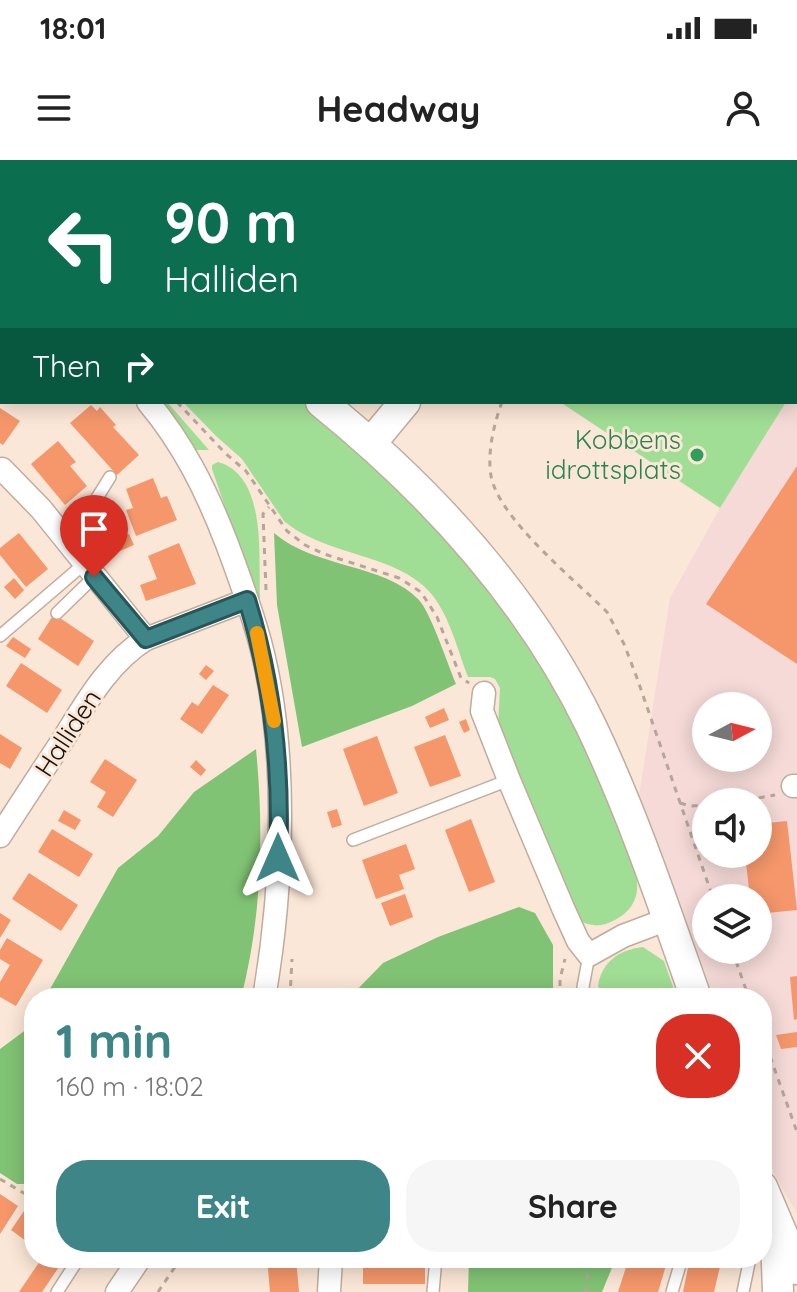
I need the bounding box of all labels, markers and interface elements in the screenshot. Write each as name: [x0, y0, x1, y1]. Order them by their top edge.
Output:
text: 18:01: [40, 9, 106, 47]
icon: menu: [32, 86, 76, 130]
text: Headway: [316, 86, 481, 131]
icon: person: [721, 86, 765, 130]
text: 90 m: [164, 187, 298, 257]
icon: left: [32, 192, 136, 296]
text: Halliden: [164, 256, 299, 301]
icon: right: [117, 344, 161, 388]
text: Then: [32, 347, 101, 385]
place label: Kobbens idrottsplats: [545, 423, 681, 486]
marker: Kobbens idrottsplats: [688, 446, 706, 464]
pin: [60, 495, 128, 577]
icon: arrive: [72, 507, 116, 551]
street label: Halliden: [27, 683, 108, 783]
north arrow: [692, 692, 772, 772]
map controls: [692, 692, 772, 964]
button: sound: [692, 788, 772, 868]
position arrow: [236, 816, 320, 900]
button: layers: [692, 884, 772, 964]
text: 1 min: [56, 1010, 172, 1070]
button: close: [656, 1014, 740, 1098]
text: 160 m · 18:02: [56, 1070, 204, 1103]
button: Exit: [56, 1160, 390, 1252]
button: Share: [406, 1160, 740, 1252]

